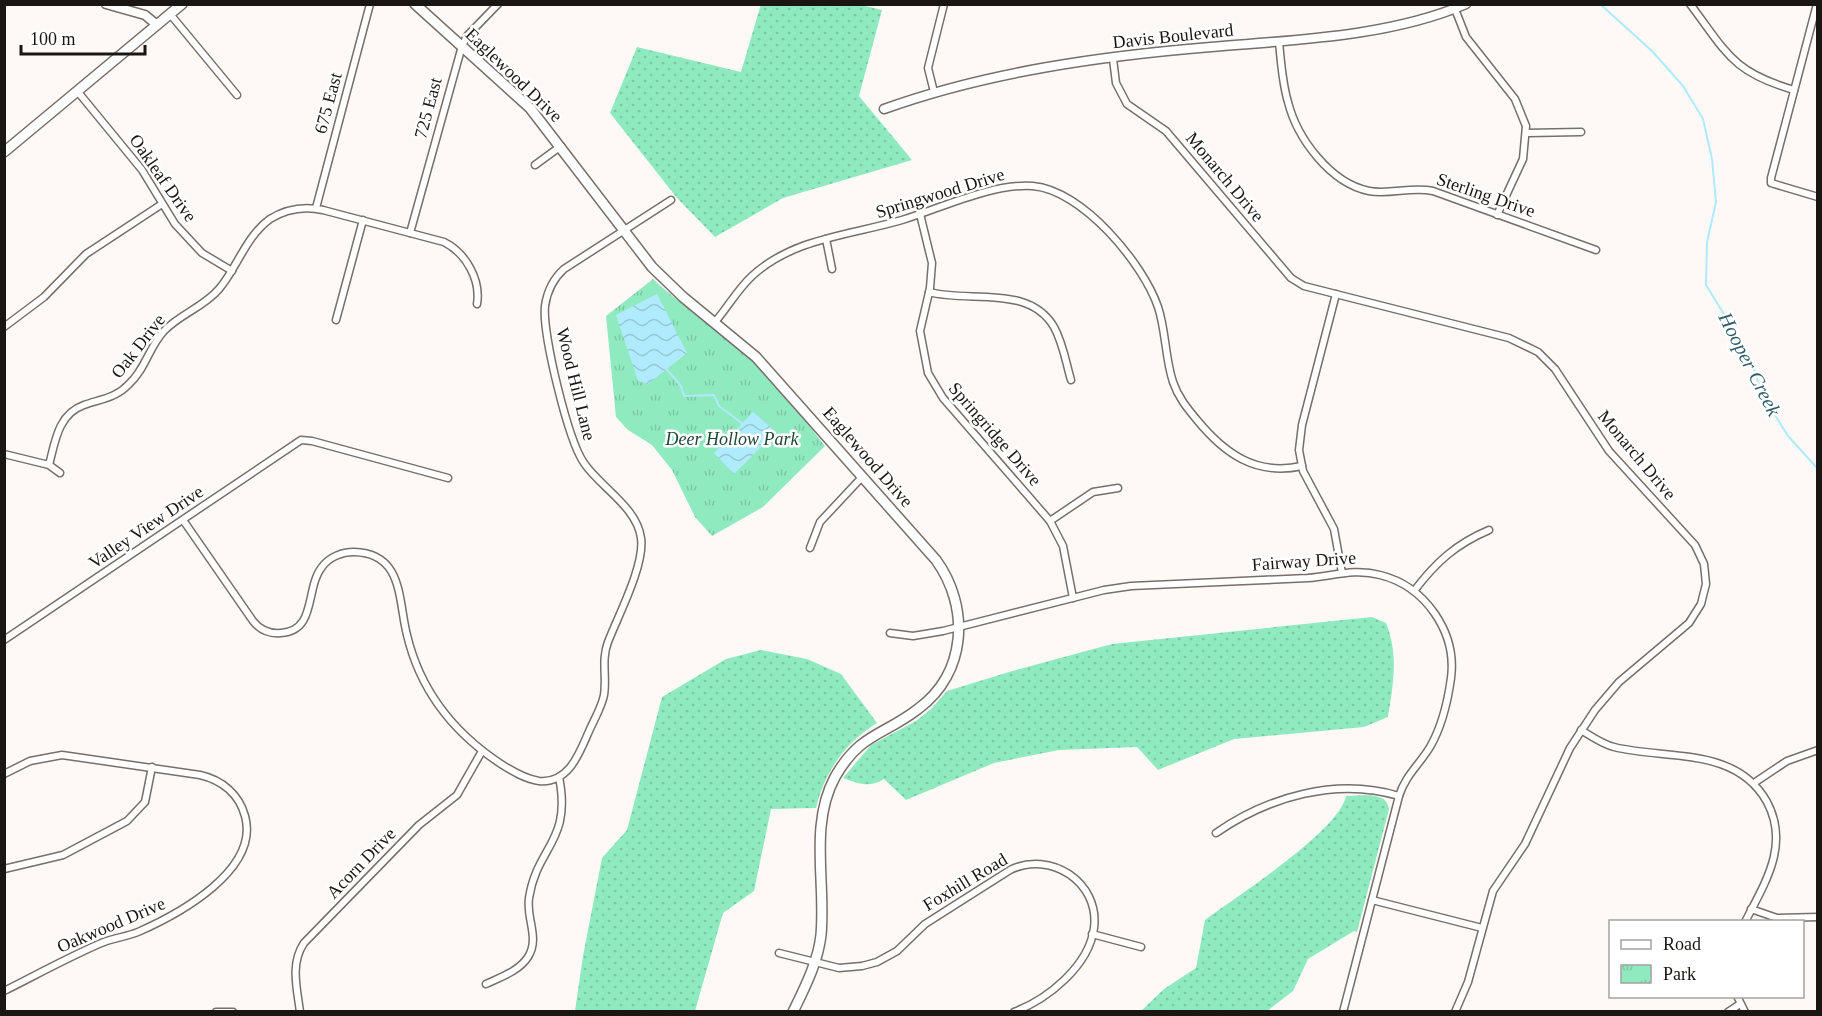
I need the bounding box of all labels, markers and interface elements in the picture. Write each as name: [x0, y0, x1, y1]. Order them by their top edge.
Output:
scale bar: [21, 18, 146, 56]
street label: Davis Boulevard: [1112, 20, 1234, 52]
street label: Eaglewood Drive: [462, 24, 566, 126]
text: 100 m: [30, 29, 76, 49]
street label: 675 East: [310, 70, 346, 136]
street label: 725 East: [410, 75, 446, 141]
street label: Monarch Drive: [1182, 128, 1268, 226]
street label: Oakleaf Drive: [125, 130, 201, 226]
street label: Springwood Drive: [873, 164, 1007, 222]
street label: Sterling Drive: [1434, 169, 1538, 221]
water label: Hooper Creek: [1713, 308, 1786, 421]
street label: Oak Drive: [107, 310, 169, 382]
street label: Wood Hill Lane: [552, 326, 600, 442]
street label: Springridge Drive: [945, 378, 1045, 490]
street label: Eaglewood Drive: [819, 403, 917, 511]
street label: Monarch Drive: [1594, 406, 1680, 504]
park label: Deer Hollow Park: [665, 429, 799, 449]
street label: Valley View Drive: [85, 481, 207, 573]
street label: Fairway Drive: [1251, 547, 1357, 575]
street label: Acorn Drive: [322, 824, 400, 902]
street label: Foxhill Road: [919, 849, 1011, 915]
street label: Oakwood Drive: [54, 893, 168, 957]
legend: [1609, 920, 1804, 998]
text: Road: [1663, 934, 1701, 954]
text: Park: [1663, 964, 1696, 984]

